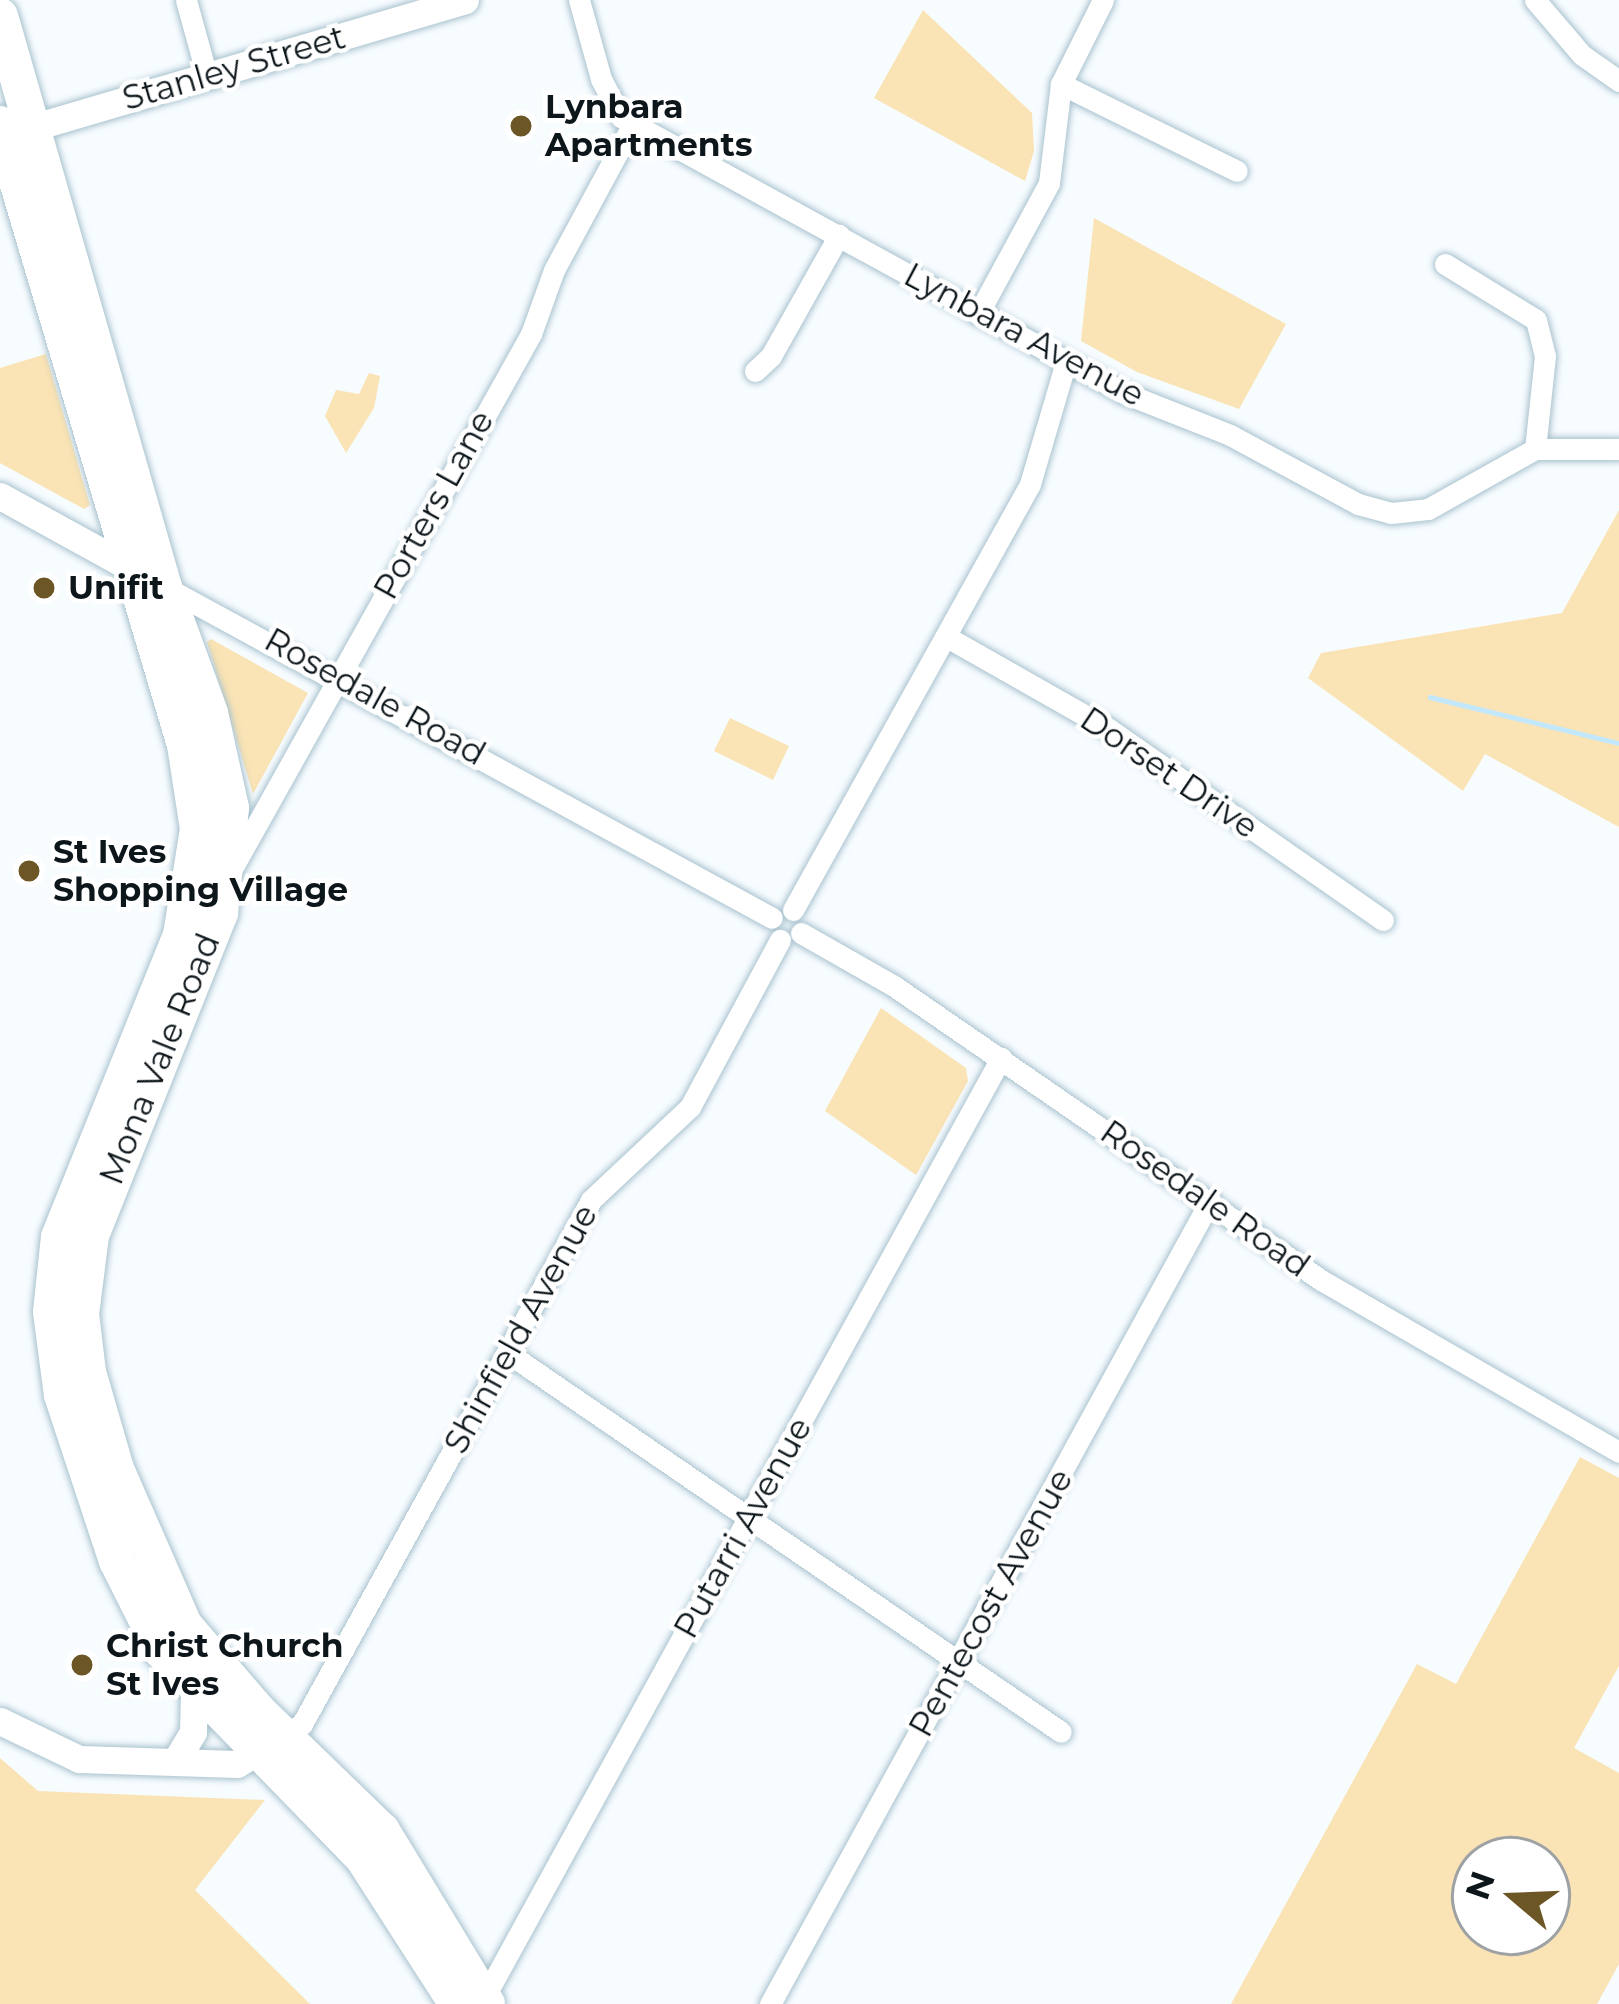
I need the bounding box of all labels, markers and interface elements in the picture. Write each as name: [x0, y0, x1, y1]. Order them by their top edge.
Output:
street label: Stanley Street: [118, 17, 350, 119]
place label: Lynbara Apartments: [545, 87, 752, 165]
marker: Lynbara Apartments: [508, 113, 534, 139]
street label: Lynbara Avenue: [897, 255, 1151, 415]
street label: Porters Lane: [366, 404, 502, 606]
place label: Unifit: [68, 568, 164, 608]
marker: Unifit: [31, 575, 57, 601]
street label: Rosedale Road: [258, 620, 492, 774]
street label: Dorset Drive: [1073, 699, 1265, 847]
place label: St Ives Shopping Village: [53, 832, 348, 910]
marker: St Ives Shopping Village: [16, 858, 42, 884]
street label: Mona Vale Road: [92, 928, 228, 1190]
street label: Rosedale Road: [1093, 1112, 1317, 1286]
street label: Shinfield Avenue: [436, 1198, 606, 1460]
street label: Putarri Avenue: [666, 1411, 820, 1645]
street label: Pentecost Avenue: [901, 1462, 1081, 1744]
place label: Christ Church St Ives: [106, 1626, 343, 1704]
marker: Christ Church St Ives: [69, 1652, 95, 1678]
north arrow: [1451, 1836, 1571, 1956]
text: N: [1457, 1866, 1503, 1904]

